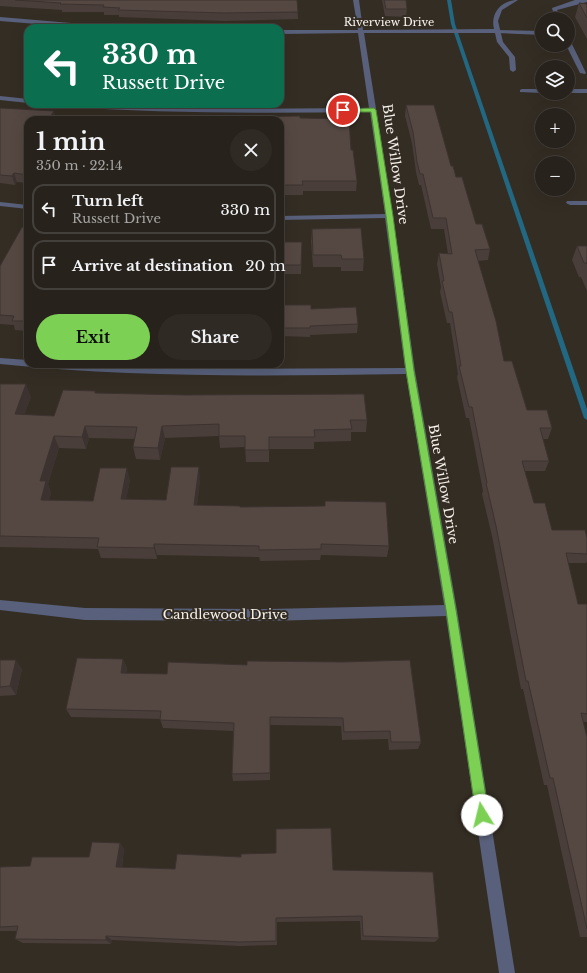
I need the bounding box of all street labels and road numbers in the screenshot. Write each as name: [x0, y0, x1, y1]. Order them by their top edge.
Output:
street label: Riverview Drive: [344, 15, 434, 29]
street label: Blue Willow Drive: [379, 103, 412, 225]
street label: Blue Willow Drive: [425, 423, 462, 545]
street label: Candlewood Drive: [163, 606, 287, 623]

